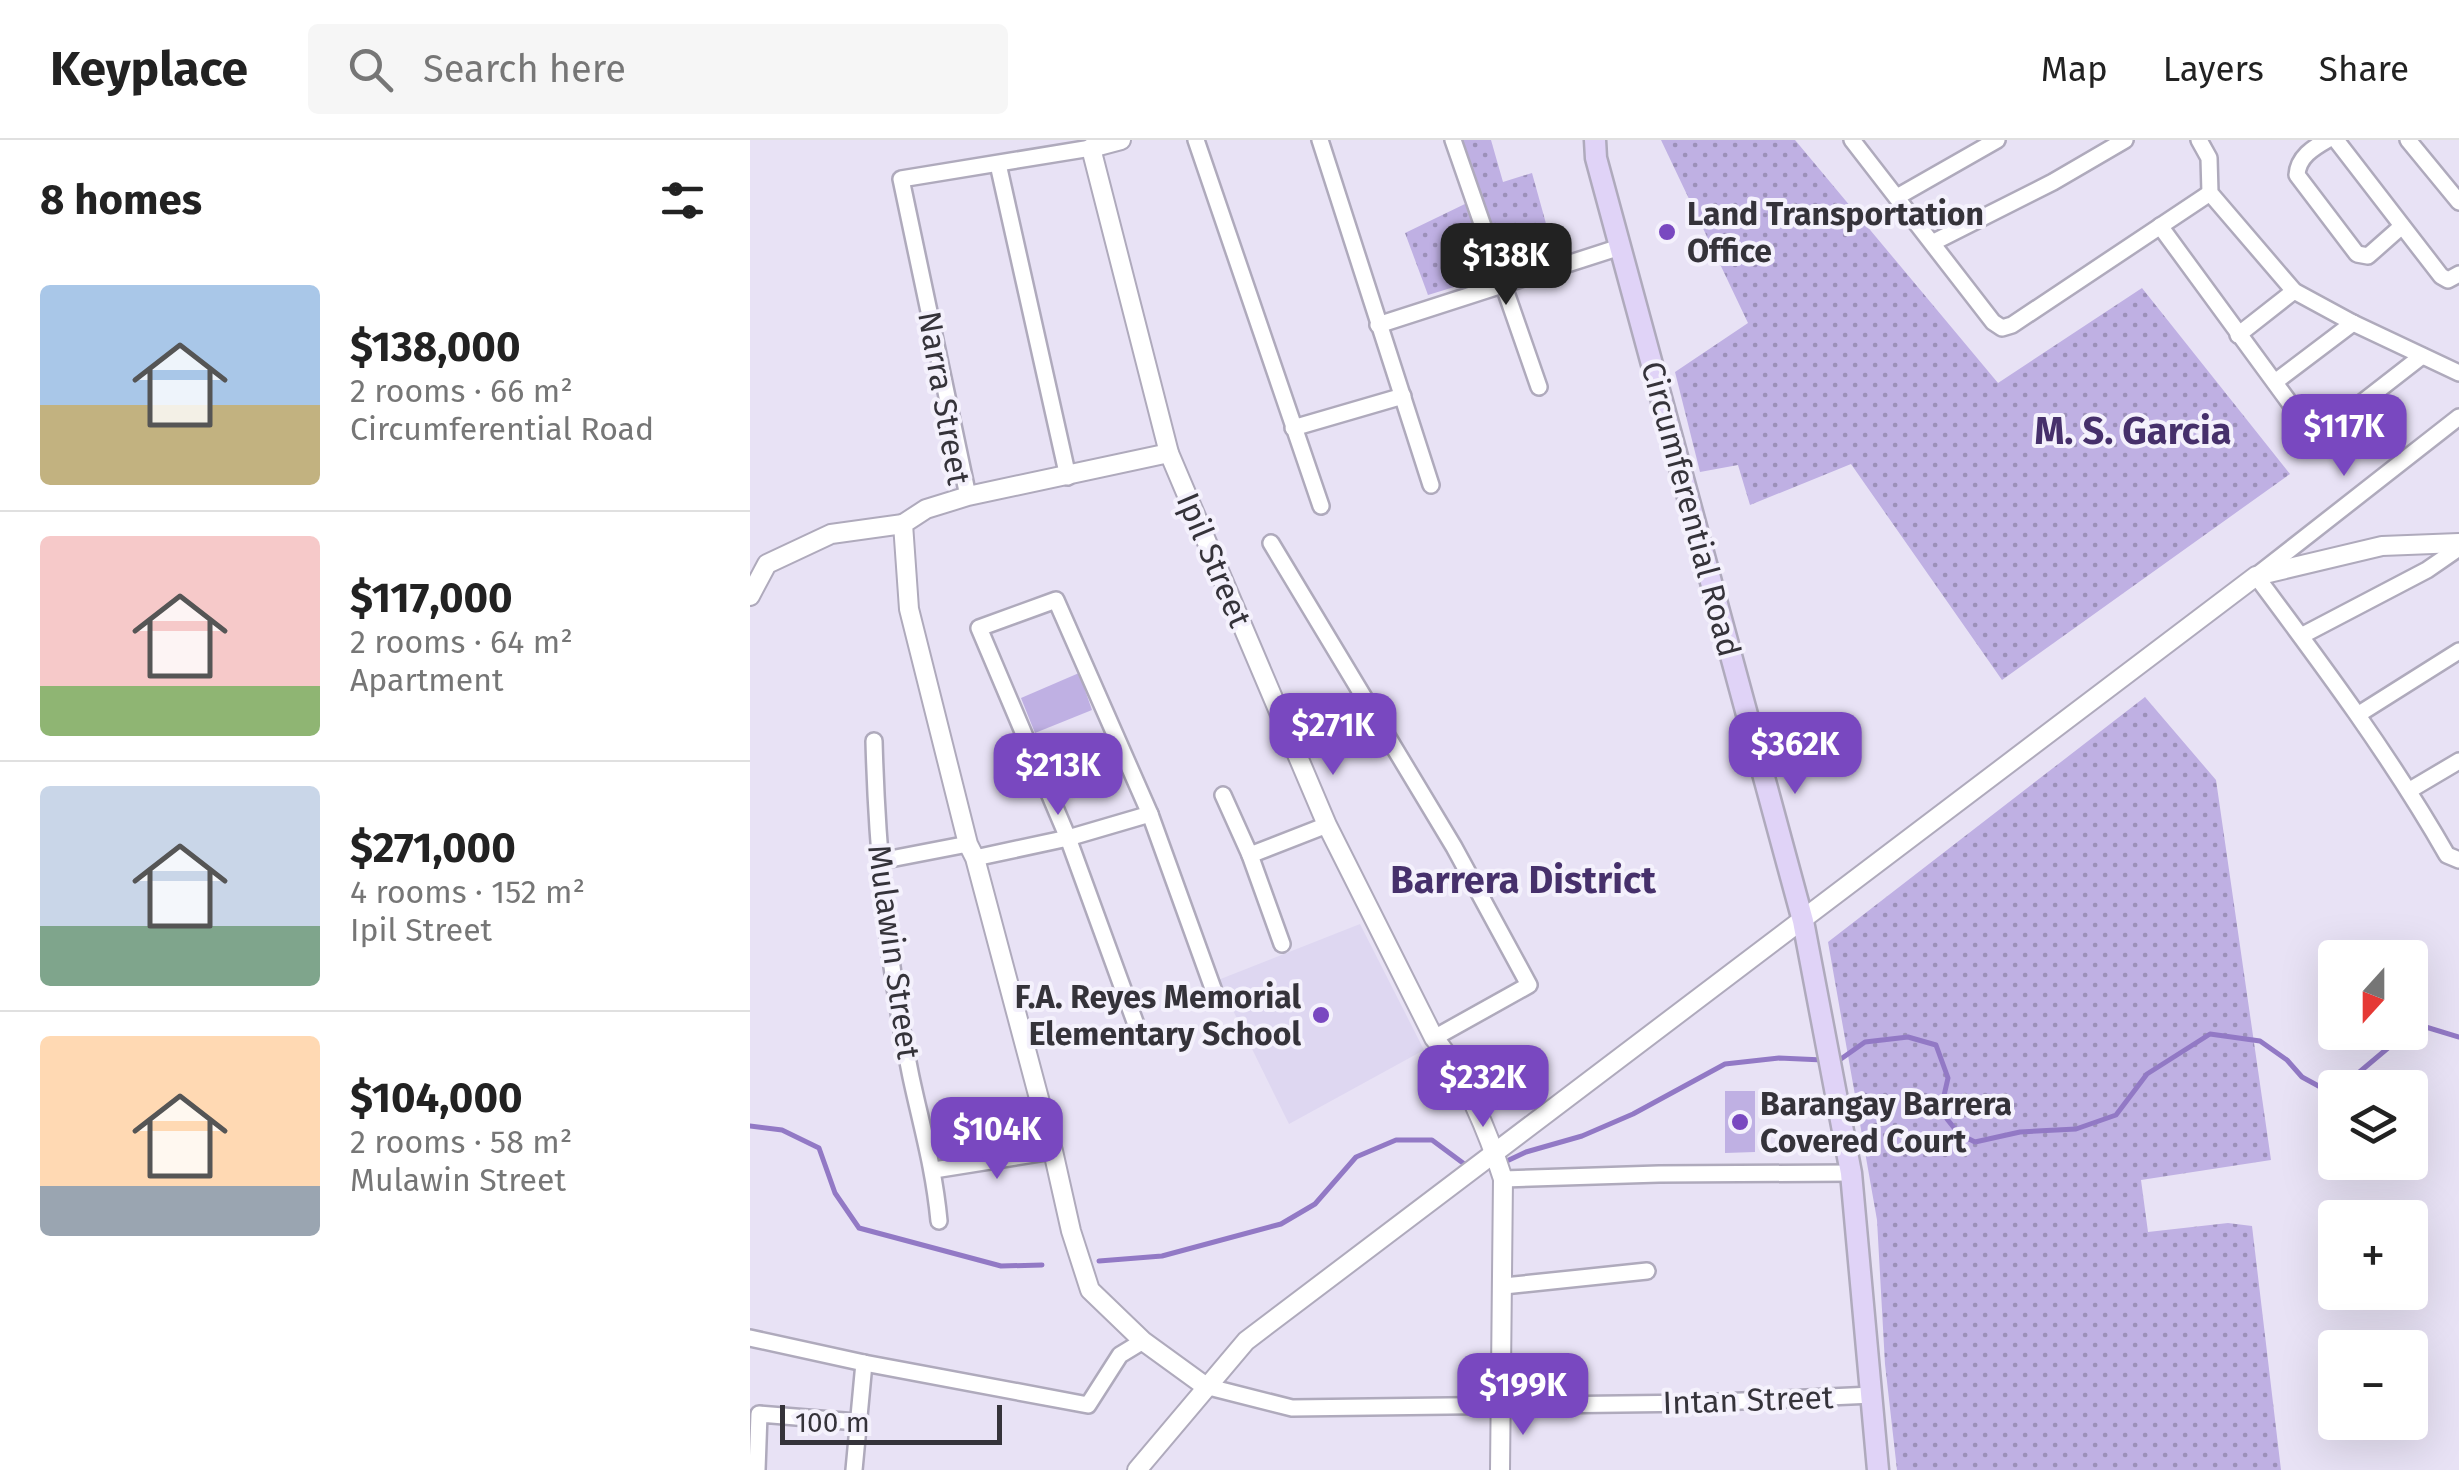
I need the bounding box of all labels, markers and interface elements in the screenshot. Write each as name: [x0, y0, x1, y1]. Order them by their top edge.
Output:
search box: [308, 24, 1008, 114]
text: Keyplace: [50, 40, 248, 98]
icon: search: [343, 42, 398, 97]
text: Search here: [423, 46, 626, 92]
text: Map: [2041, 48, 2108, 90]
text: Layers: [2163, 48, 2264, 90]
text: Share: [2319, 48, 2409, 90]
icon: filters: [655, 173, 710, 228]
text: 8 homes: [40, 175, 202, 225]
place label: Land Transportation Office: [1687, 195, 1984, 270]
marker: Land Transportation Office: [1656, 221, 1678, 243]
pin: $138K: [1436, 223, 1576, 308]
text: $138K: [1463, 236, 1549, 274]
street label: Narra Street: [910, 308, 978, 488]
text: $138,000: [350, 322, 520, 372]
icon: home: [120, 325, 240, 445]
street label: Circumferential Road: [1633, 357, 1749, 661]
text: 2 rooms · 66 m²: [350, 372, 573, 410]
pin: $117K: [2274, 394, 2414, 479]
text: $117K: [2304, 407, 2384, 445]
district label: M. S. Garcia: [2034, 408, 2232, 454]
text: Circumferential Road: [350, 410, 654, 448]
street label: Ipil Street: [1169, 487, 1259, 633]
text: $117,000: [350, 573, 513, 623]
icon: home: [120, 576, 240, 696]
text: 2 rooms · 64 m²: [350, 623, 573, 661]
text: Apartment: [350, 661, 504, 699]
pin: $271K: [1263, 693, 1403, 778]
text: $271K: [1291, 706, 1375, 744]
pin: $362K: [1725, 712, 1865, 797]
text: $362K: [1751, 725, 1839, 763]
pin: $213K: [988, 733, 1128, 818]
text: $213K: [1016, 746, 1100, 784]
text: $271,000: [350, 823, 516, 873]
icon: home: [120, 826, 240, 946]
street label: Mulawin Street: [860, 842, 928, 1062]
district label: Barrera District: [1390, 857, 1657, 903]
text: 4 rooms · 152 m²: [350, 873, 585, 911]
text: Ipil Street: [350, 911, 492, 949]
north arrow: [2318, 940, 2428, 1050]
map controls: [2318, 940, 2428, 1440]
place label: F.A. Reyes Memorial Elementary School: [1015, 978, 1301, 1053]
marker: F.A. Reyes Memorial Elementary School: [1310, 1004, 1332, 1026]
pin: $232K: [1413, 1045, 1553, 1130]
text: $232K: [1440, 1058, 1526, 1096]
button: layers: [2318, 1070, 2428, 1180]
text: $104,000: [350, 1073, 523, 1123]
icon: home: [120, 1076, 240, 1196]
place label: Barangay Barrera Covered Court: [1760, 1085, 2012, 1160]
pin: $104K: [927, 1097, 1067, 1182]
text: $104K: [953, 1110, 1041, 1148]
marker: Barangay Barrera Covered Court: [1729, 1111, 1751, 1133]
text: 2 rooms · 58 m²: [350, 1123, 572, 1161]
text: Mulawin Street: [350, 1161, 566, 1199]
button: +: [2318, 1200, 2428, 1310]
button: −: [2318, 1330, 2428, 1440]
pin: $199K: [1453, 1353, 1593, 1438]
text: $199K: [1479, 1366, 1567, 1404]
street label: Intan Street: [1662, 1378, 1835, 1422]
scale bar: [780, 1400, 1002, 1444]
text: 100 m: [795, 1406, 870, 1439]

